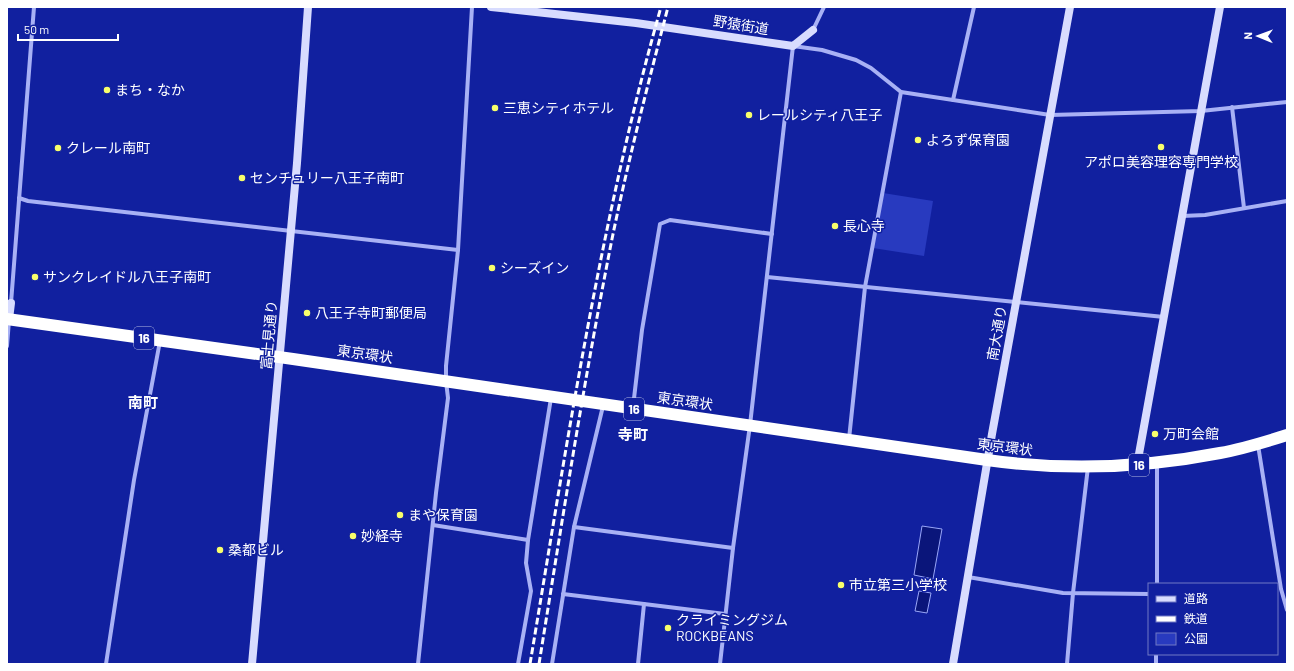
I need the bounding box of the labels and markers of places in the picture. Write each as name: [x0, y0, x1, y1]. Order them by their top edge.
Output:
place label: まち・なか: [115, 81, 185, 98]
marker: まち・なか: [102, 85, 112, 95]
place label: 三恵シティホテル: [503, 99, 614, 116]
marker: 三恵シティホテル: [490, 103, 500, 113]
place label: レールシティ八王子: [757, 106, 882, 123]
marker: レールシティ八王子: [744, 110, 754, 120]
place label: よろず保育園: [926, 131, 1010, 148]
marker: よろず保育園: [913, 135, 923, 145]
place label: クレール南町: [66, 139, 150, 156]
marker: アポロ美容理容専門学校: [1156, 142, 1166, 152]
marker: クレール南町: [53, 143, 63, 153]
place label: アポロ美容理容専門学校: [1084, 153, 1238, 170]
place label: センチュリー八王子南町: [250, 169, 404, 186]
marker: センチュリー八王子南町: [237, 173, 247, 183]
place label: 長心寺: [843, 217, 885, 234]
marker: 長心寺: [830, 221, 840, 231]
place label: シーズイン: [500, 259, 569, 276]
marker: シーズイン: [487, 263, 497, 273]
place label: サンクレイドル八王子南町: [43, 268, 211, 285]
marker: サンクレイドル八王子南町: [30, 272, 40, 282]
place label: 八王子寺町郵便局: [315, 304, 427, 321]
marker: 八王子寺町郵便局: [302, 308, 312, 318]
place label: 万町会館: [1163, 425, 1219, 442]
marker: 万町会館: [1150, 429, 1160, 439]
place label: まや保育園: [408, 506, 478, 523]
marker: まや保育園: [395, 510, 405, 520]
place label: 妙経寺: [361, 527, 403, 544]
marker: 妙経寺: [348, 531, 358, 541]
place label: 桑都ビル: [228, 541, 284, 558]
marker: 桑都ビル: [215, 545, 225, 555]
place label: 市立第三小学校: [849, 576, 947, 593]
marker: 市立第三小学校: [836, 580, 846, 590]
place label: クライミングジム ROCKBEANS: [676, 611, 788, 644]
marker: クライミングジム ROCKBEANS: [663, 623, 673, 633]

